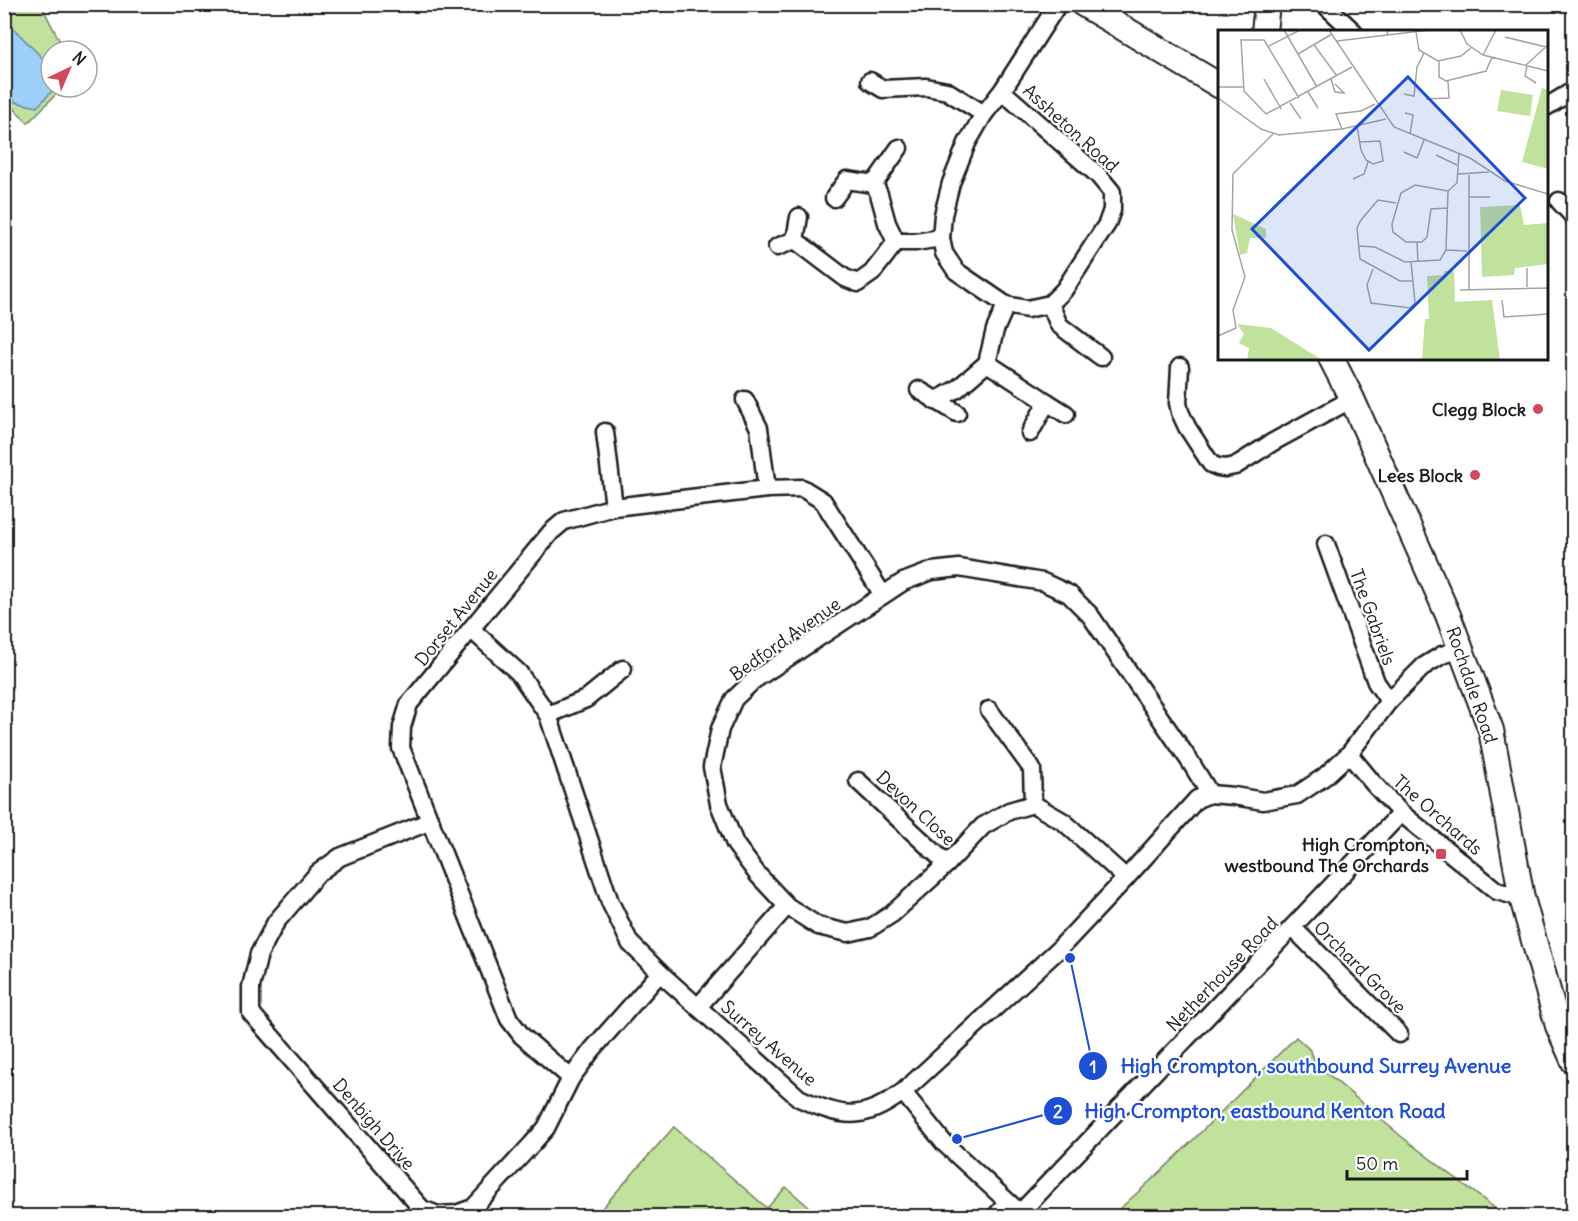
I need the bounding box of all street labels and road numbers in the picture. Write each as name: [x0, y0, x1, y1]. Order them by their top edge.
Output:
street label: Assheton Road: [1018, 79, 1124, 177]
street label: Dorset Avenue: [410, 564, 502, 670]
street label: The Gabriels: [1345, 566, 1401, 668]
street label: Bedford Avenue: [725, 592, 845, 686]
street label: Rochdale Road: [1441, 624, 1503, 747]
street label: Devon Close: [872, 766, 960, 850]
street label: The Orchards: [1389, 770, 1487, 860]
street label: Netherhouse Road: [1161, 911, 1283, 1036]
street label: Orchard Grove: [1309, 916, 1411, 1018]
street label: Surrey Avenue: [716, 995, 822, 1091]
street label: Denbigh Drive: [328, 1073, 420, 1175]

